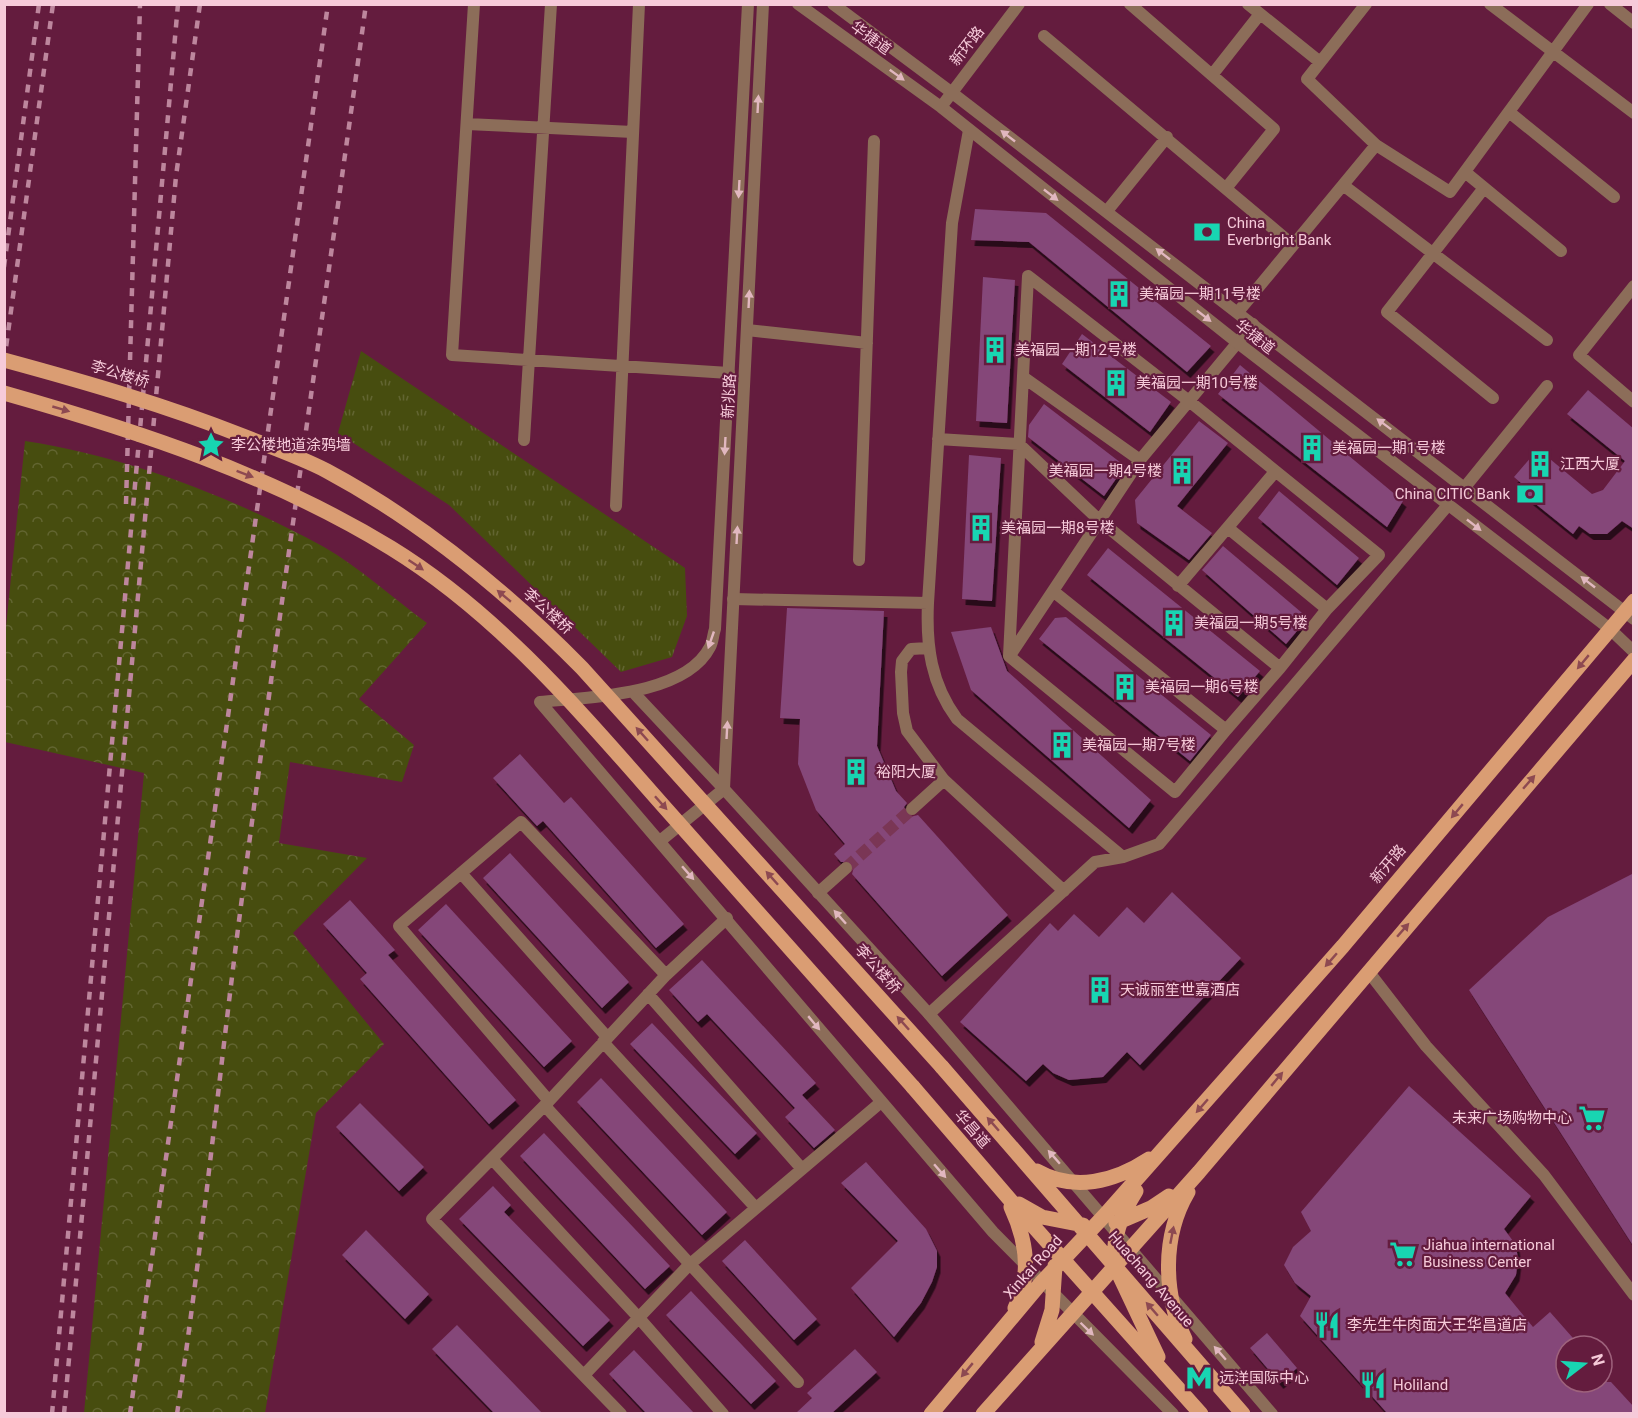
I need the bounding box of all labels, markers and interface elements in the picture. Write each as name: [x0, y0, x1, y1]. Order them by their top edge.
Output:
street label: 华捷道: [848, 17, 894, 59]
street label: 新环路: [946, 23, 988, 69]
one-way arrow: [888, 69, 904, 81]
one-way arrow: [754, 94, 763, 113]
one-way arrow: [1000, 129, 1016, 142]
one-way arrow: [734, 179, 743, 198]
one-way arrow: [1043, 188, 1058, 200]
place label: China Everbright Bank: [1227, 214, 1332, 249]
bank icon: China Everbright Bank: [1192, 217, 1222, 247]
one-way arrow: [1155, 249, 1170, 261]
building icon: 美福园一期11号楼: [1104, 279, 1134, 309]
place label: 美福园一期11号楼: [1139, 285, 1261, 303]
one-way arrow: [744, 289, 753, 308]
one-way arrow: [1196, 309, 1211, 321]
street label: 华捷道: [1232, 316, 1278, 358]
building icon: 美福园一期12号楼: [980, 335, 1010, 365]
place label: 美福园一期12号楼: [1015, 341, 1137, 359]
street label: 李公楼桥: [89, 357, 151, 391]
building icon: 美福园一期10号楼: [1101, 368, 1131, 398]
street label: 新兆路: [719, 373, 739, 419]
place label: 美福园一期10号楼: [1136, 374, 1258, 392]
one-way arrow: [52, 405, 70, 414]
one-way arrow: [1376, 419, 1391, 431]
place icon: 李公楼地道涂鸦墙: [196, 430, 226, 460]
building icon: 美福园一期1号楼: [1297, 433, 1327, 463]
place label: 李公楼地道涂鸦墙: [231, 436, 351, 454]
one-way arrow: [721, 437, 730, 456]
place label: 美福园一期1号楼: [1332, 439, 1445, 457]
building icon: 江西大厦: [1525, 449, 1555, 479]
place label: 江西大厦: [1560, 455, 1620, 473]
building icon: 美福园一期4号楼: [1167, 456, 1197, 486]
place label: 美福园一期4号楼: [1049, 462, 1162, 480]
one-way arrow: [236, 470, 254, 480]
bank icon: China CITIC Bank: [1515, 479, 1545, 509]
place label: China CITIC Bank: [1395, 485, 1510, 503]
building icon: 美福园一期8号楼: [966, 513, 996, 543]
place label: 美福园一期8号楼: [1001, 519, 1114, 537]
one-way arrow: [1466, 519, 1482, 531]
one-way arrow: [732, 526, 741, 545]
one-way arrow: [408, 560, 425, 571]
one-way arrow: [1580, 577, 1595, 589]
street label: 李公楼桥: [520, 584, 576, 638]
one-way arrow: [497, 590, 512, 603]
building icon: 美福园一期5号楼: [1159, 608, 1189, 638]
place label: 美福园一期5号楼: [1194, 614, 1307, 632]
one-way arrow: [705, 632, 715, 650]
one-way arrow: [1576, 654, 1589, 670]
building icon: 美福园一期6号楼: [1110, 672, 1140, 702]
place label: 美福园一期6号楼: [1145, 678, 1258, 696]
one-way arrow: [723, 721, 732, 740]
one-way arrow: [635, 726, 649, 741]
building icon: 美福园一期7号楼: [1047, 730, 1077, 760]
place label: 美福园一期7号楼: [1082, 736, 1195, 754]
building icon: 裕阳大厦: [841, 757, 871, 787]
place label: 裕阳大厦: [876, 763, 936, 781]
one-way arrow: [1523, 774, 1536, 790]
one-way arrow: [654, 795, 667, 810]
one-way arrow: [1451, 803, 1464, 818]
street label: 新开路: [1367, 841, 1409, 887]
one-way arrow: [682, 865, 695, 881]
one-way arrow: [765, 871, 779, 886]
one-way arrow: [834, 910, 847, 925]
one-way arrow: [1396, 923, 1409, 938]
street label: 李公楼桥: [851, 941, 905, 997]
one-way arrow: [1324, 952, 1338, 967]
building icon: 天诚丽笙世嘉酒店: [1085, 975, 1115, 1005]
place label: 天诚丽笙世嘉酒店: [1120, 981, 1240, 999]
one-way arrow: [807, 1015, 820, 1031]
one-way arrow: [896, 1016, 910, 1031]
one-way arrow: [1270, 1072, 1283, 1087]
one-way arrow: [1196, 1098, 1209, 1113]
supermarket icon: 未来广场购物中心: [1577, 1103, 1607, 1133]
street label: 华昌道: [950, 1106, 994, 1152]
place label: 未来广场购物中心: [1452, 1109, 1572, 1127]
one-way arrow: [987, 1117, 1000, 1132]
one-way arrow: [1047, 1149, 1060, 1164]
one-way arrow: [933, 1163, 946, 1178]
one-way arrow: [1168, 1226, 1177, 1245]
street label: Huachang Avenue: [1105, 1227, 1197, 1331]
street label: Xinkai Road: [1000, 1232, 1066, 1302]
place label: Jiahua international Business Center: [1423, 1236, 1555, 1271]
supermarket icon: Jiahua international Business Center: [1388, 1239, 1418, 1269]
one-way arrow: [1146, 1301, 1159, 1317]
restaurant icon: 李先生牛肉面大王华昌道店: [1312, 1310, 1342, 1340]
place label: 李先生牛肉面大王华昌道店: [1347, 1316, 1527, 1334]
one-way arrow: [1080, 1322, 1095, 1336]
north arrow: [1554, 1334, 1614, 1394]
one-way arrow: [1214, 1346, 1227, 1361]
text: N: [1587, 1352, 1609, 1368]
one-way arrow: [961, 1362, 974, 1378]
metro station icon: 远洋国际中心: [1184, 1363, 1214, 1393]
place label: 远洋国际中心: [1219, 1369, 1309, 1387]
restaurant icon: Holiland: [1358, 1370, 1388, 1400]
place label: Holiland: [1393, 1376, 1448, 1394]

